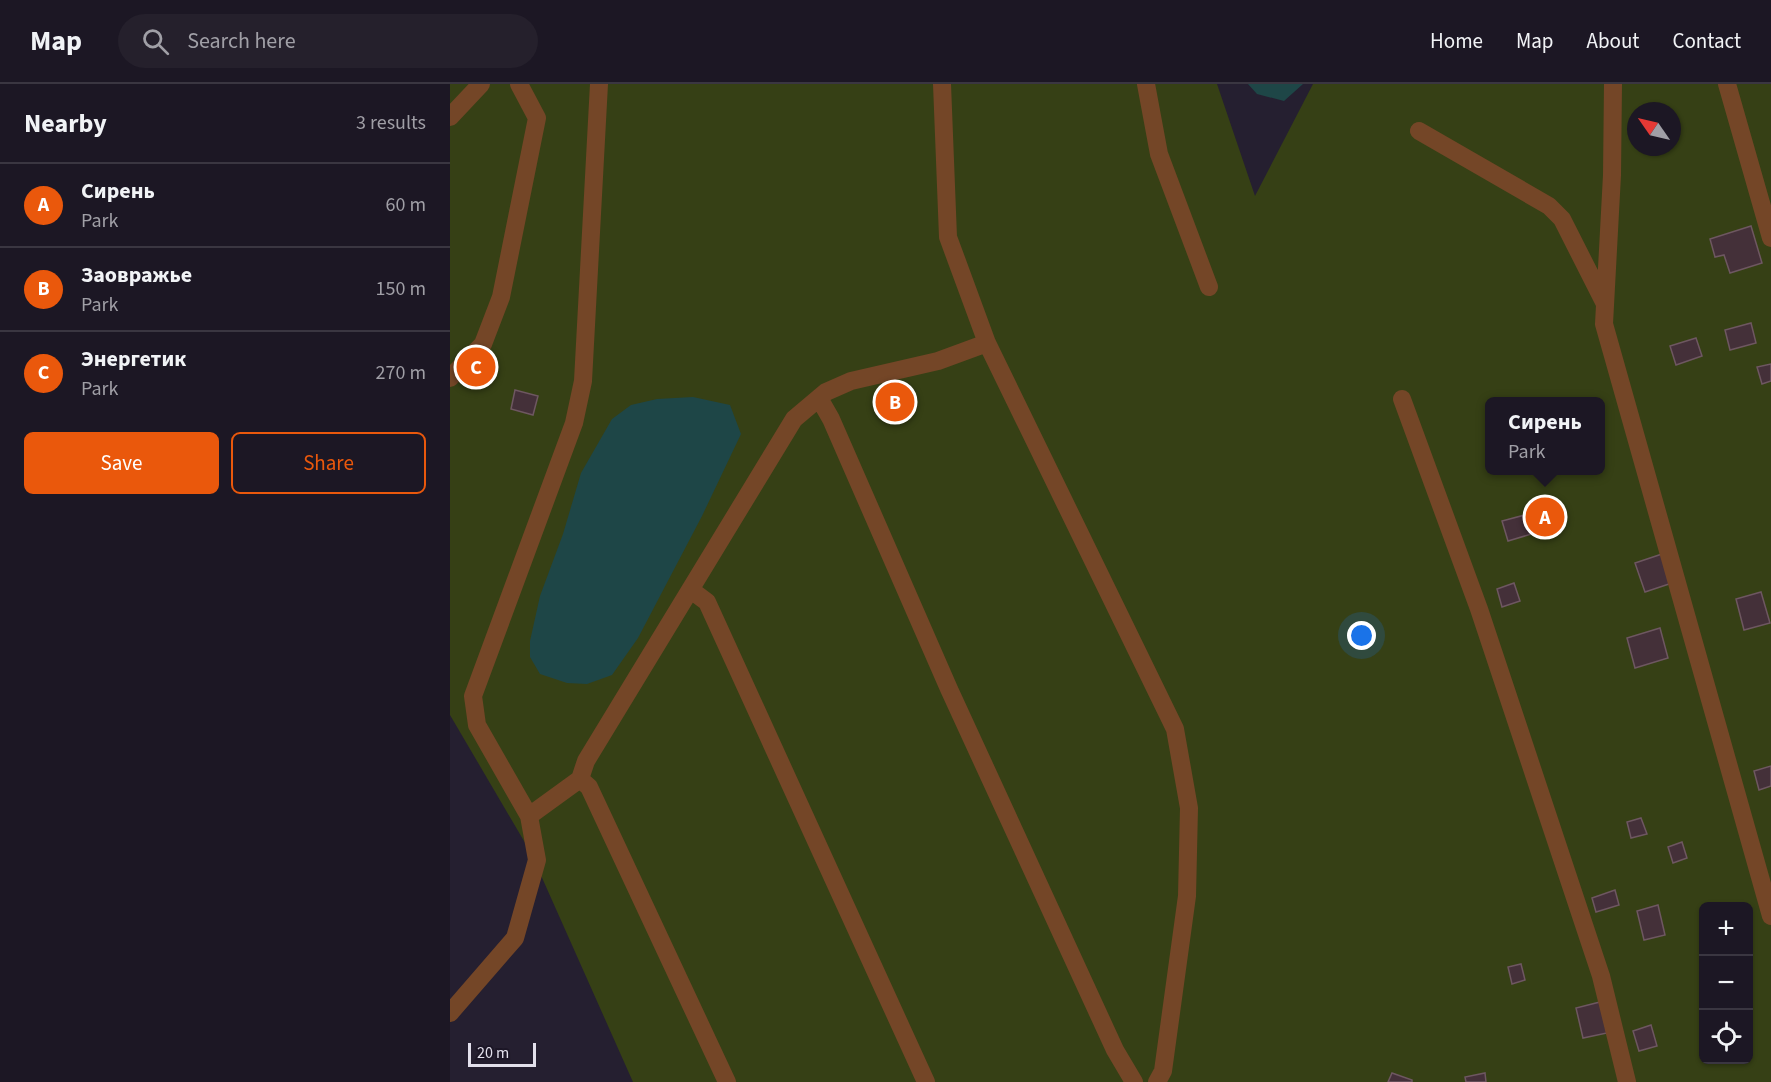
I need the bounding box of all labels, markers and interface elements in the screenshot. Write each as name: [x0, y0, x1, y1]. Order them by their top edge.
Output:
search box: [118, 14, 538, 68]
text: Map: [30, 21, 82, 61]
icon: search: [139, 25, 172, 58]
text: Search here: [187, 25, 296, 57]
text: Home: [1430, 26, 1483, 56]
text: Map: [1516, 26, 1554, 56]
text: About: [1587, 26, 1639, 56]
text: Contact: [1672, 26, 1741, 56]
north arrow: [1627, 102, 1681, 156]
text: Nearby: [24, 105, 107, 142]
text: 3 results: [356, 109, 426, 137]
text: Сирень: [81, 175, 155, 207]
text: A: [38, 191, 49, 219]
text: 60 m: [386, 191, 426, 219]
text: Park: [81, 207, 118, 235]
text: Заовражье: [81, 259, 192, 291]
text: B: [37, 275, 50, 303]
text: 150 m: [376, 275, 426, 303]
text: Park: [81, 291, 118, 319]
text: Энергетик: [81, 343, 186, 375]
pin: C: [456, 344, 496, 390]
text: C: [38, 359, 49, 387]
text: 270 m: [376, 359, 426, 387]
text: Park: [81, 375, 118, 403]
pin: B: [876, 380, 914, 424]
popup: [1485, 397, 1605, 475]
text: Сирень: [1508, 406, 1582, 438]
button: Save: [24, 432, 219, 494]
button: Share: [231, 432, 426, 494]
text: Park: [1508, 438, 1545, 466]
pin: A: [1526, 494, 1564, 540]
your location: [1347, 621, 1376, 650]
map controls: [1699, 902, 1753, 1064]
button: +: [1699, 902, 1753, 956]
button: −: [1699, 956, 1753, 1010]
button: locate: [1699, 1010, 1753, 1064]
scale bar: [468, 1040, 536, 1068]
text: 20 m: [477, 1042, 509, 1064]

